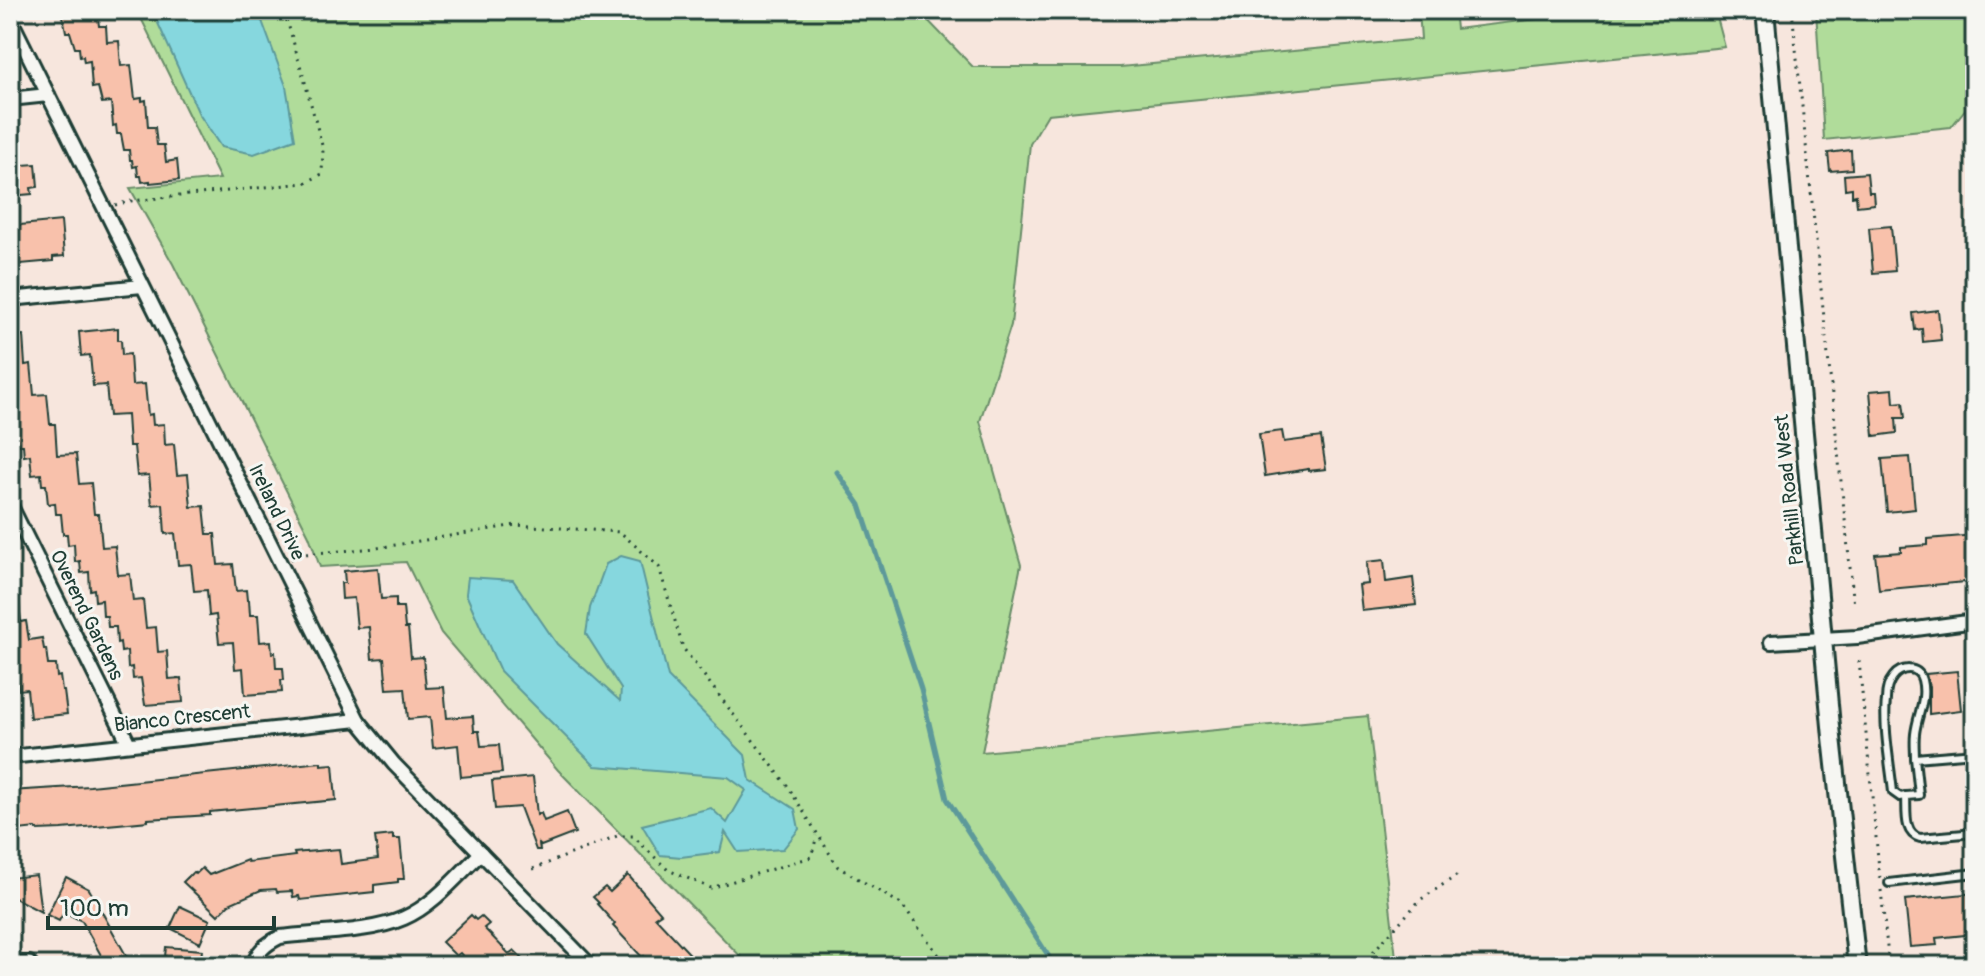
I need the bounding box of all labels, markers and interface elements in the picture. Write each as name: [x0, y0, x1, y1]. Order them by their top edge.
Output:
street label: Parkhill Road West: [1769, 412, 1809, 567]
street label: Ireland Drive: [243, 460, 311, 564]
street label: Overend Gardens: [45, 546, 129, 684]
street label: Bianco Crescent: [113, 698, 252, 738]
scale bar: [48, 880, 274, 930]
text: 100 m: [60, 894, 129, 923]

